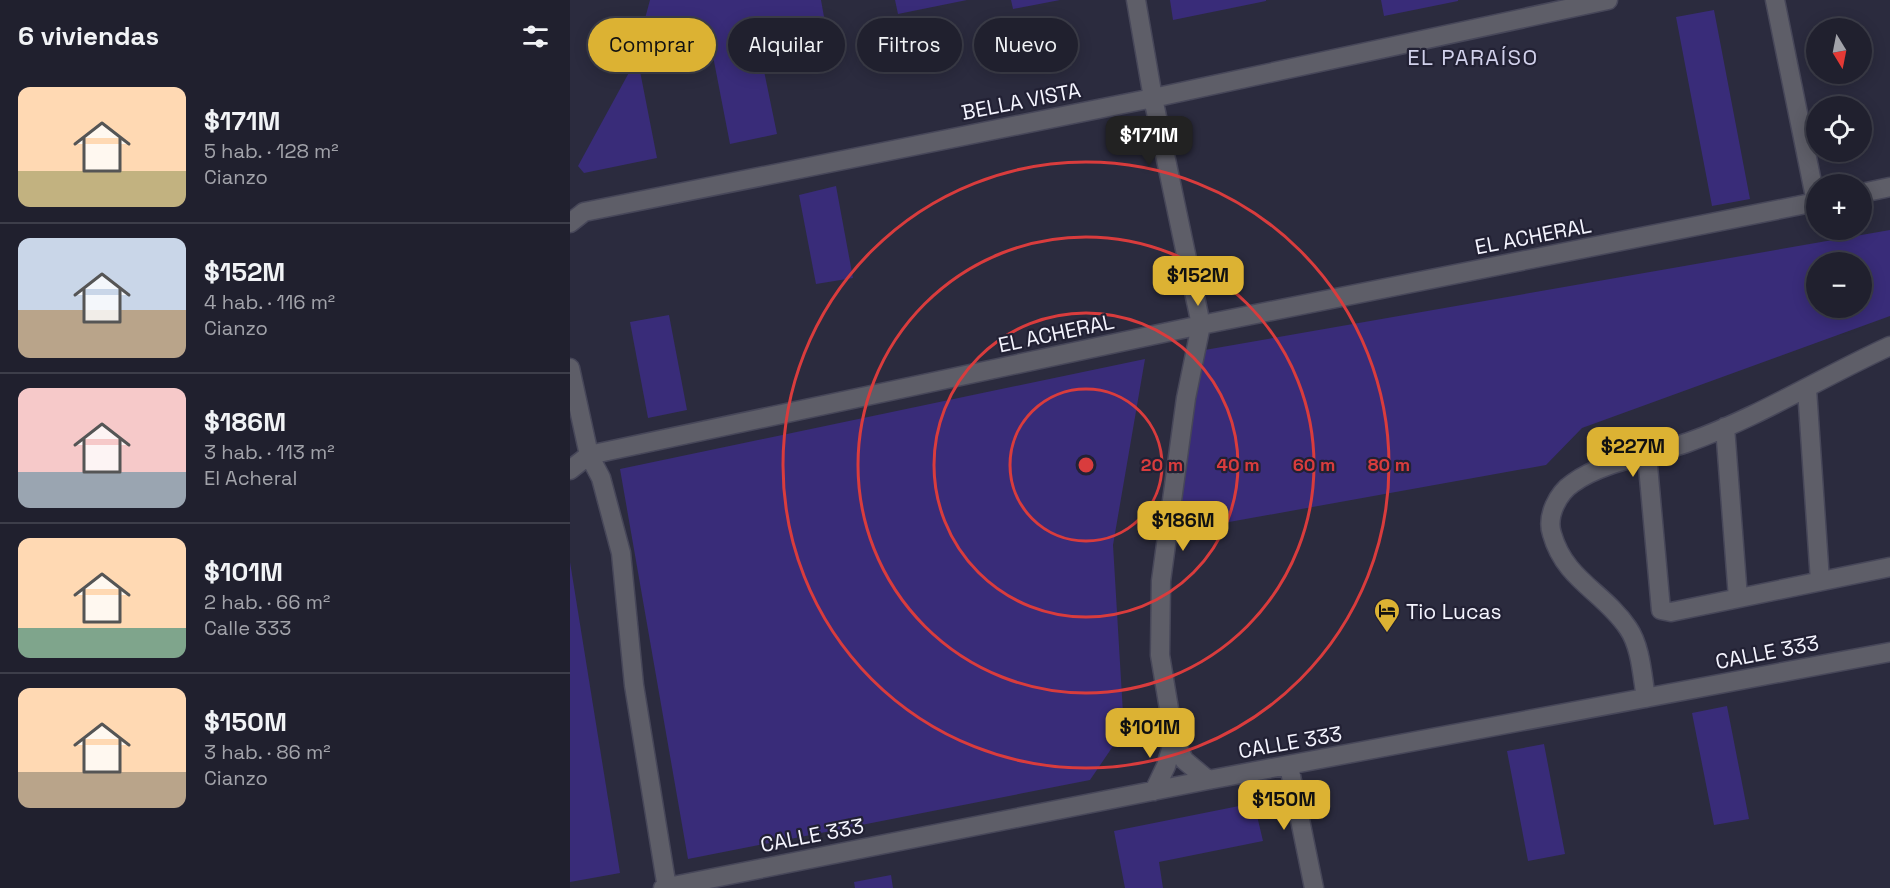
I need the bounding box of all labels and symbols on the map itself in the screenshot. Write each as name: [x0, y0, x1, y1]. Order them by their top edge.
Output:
north arrow: [1806, 18, 1872, 84]
district label: EL PARAÍSO: [1407, 43, 1539, 71]
street label: BELLA VISTA: [959, 76, 1083, 126]
pin: $171M: [1107, 116, 1191, 167]
street label: EL ACHERAL: [1473, 211, 1593, 261]
pin: $152M: [1156, 256, 1240, 307]
street label: EL ACHERAL: [996, 308, 1116, 358]
pin: $227M: [1591, 427, 1675, 478]
text: 20 m: [1141, 453, 1183, 476]
text: 40 m: [1216, 453, 1260, 476]
text: 60 m: [1293, 453, 1335, 476]
text: 80 m: [1368, 453, 1410, 476]
centre of rings: [1076, 455, 1096, 475]
pin: $186M: [1141, 501, 1225, 552]
hotel icon: Tio Lucas: [1372, 596, 1402, 634]
place label: Tio Lucas: [1406, 598, 1502, 625]
street label: CALLE 333: [1713, 629, 1821, 675]
pin: $101M: [1108, 708, 1192, 759]
street label: CALLE 333: [1236, 720, 1344, 764]
pin: $150M: [1242, 780, 1326, 831]
street label: CALLE 333: [758, 812, 866, 858]

